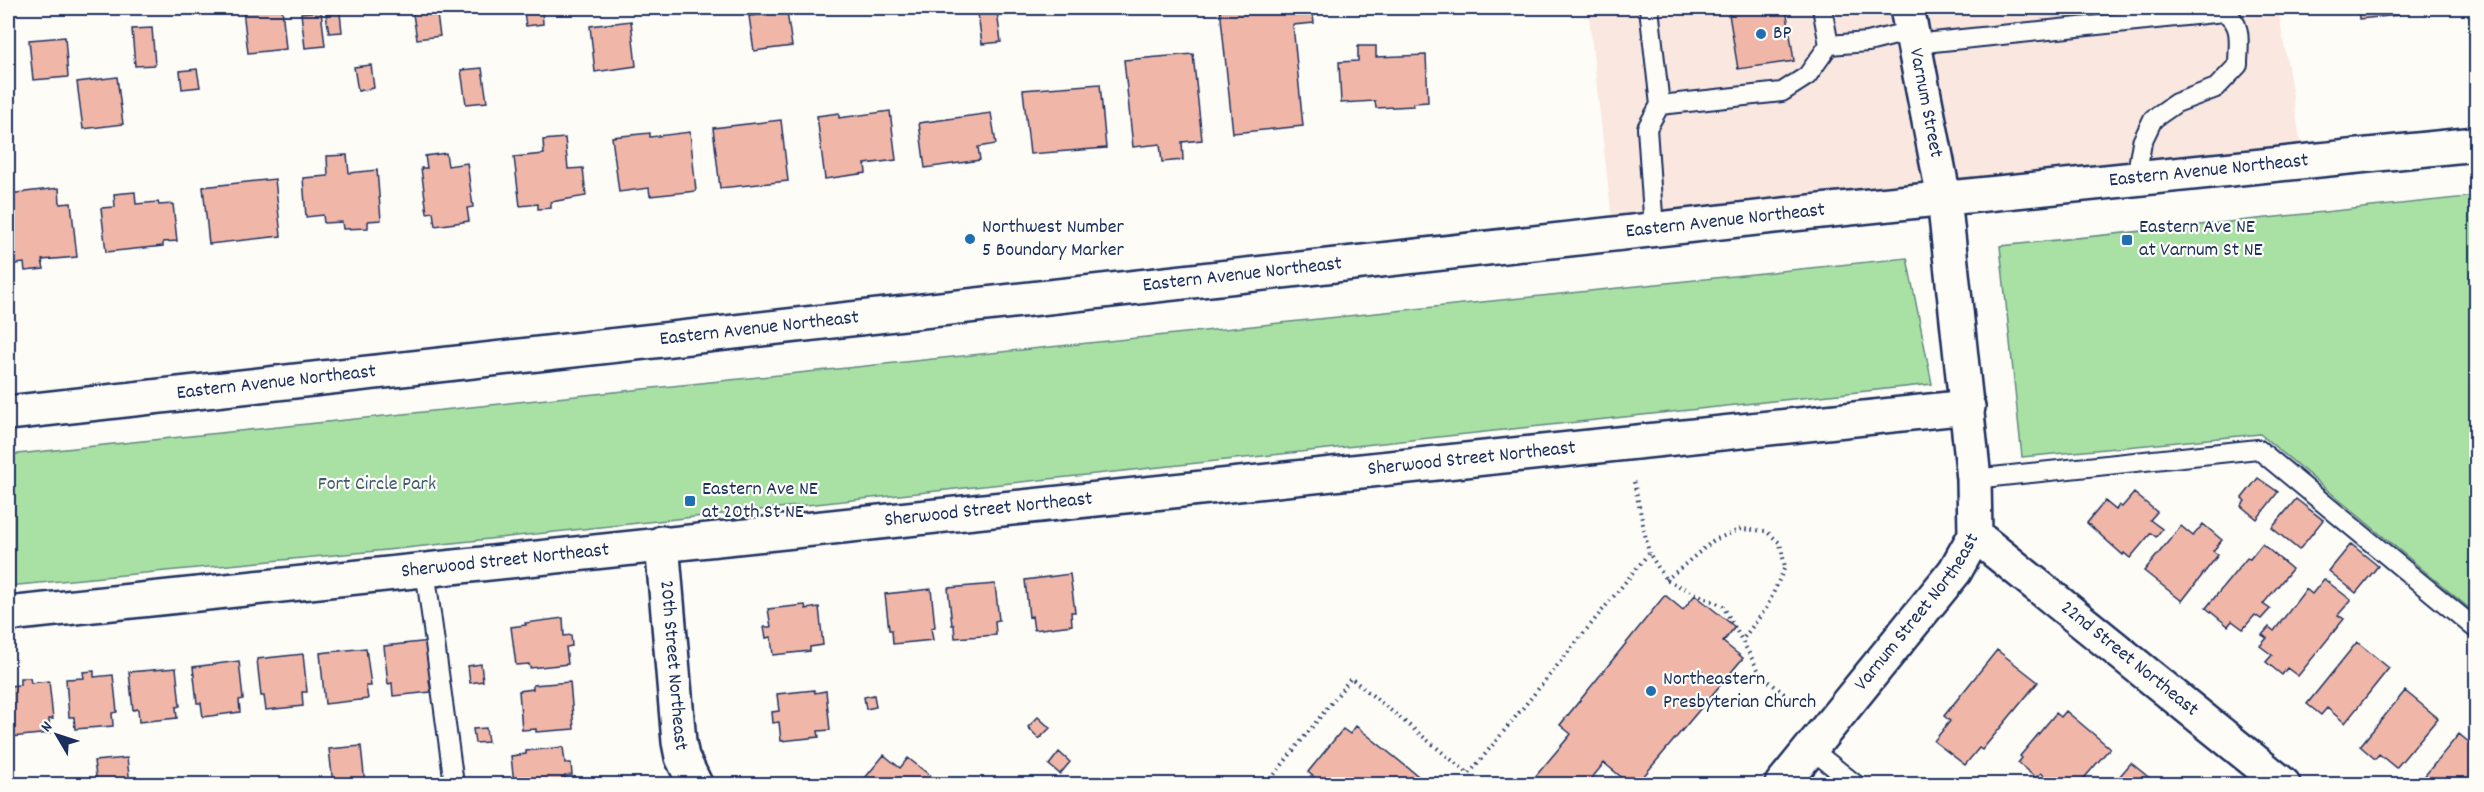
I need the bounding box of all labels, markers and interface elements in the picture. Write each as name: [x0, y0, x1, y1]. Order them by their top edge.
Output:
place label: BP: [1773, 20, 1792, 48]
marker: BP: [1754, 27, 1768, 41]
street label: Varnum Street: [1901, 46, 1949, 160]
street label: Eastern Avenue Northeast: [2108, 147, 2310, 195]
street label: Eastern Avenue Northeast: [1624, 197, 1826, 247]
place label: Northwest Number 5 Boundary Marker: [982, 214, 1124, 265]
place label: Eastern Ave NE at Varnum St NE: [2139, 214, 2263, 265]
marker: Northwest Number 5 Boundary Marker: [963, 232, 977, 246]
marker: Eastern Ave NE at Varnum St NE: [2120, 233, 2134, 247]
street label: Eastern Avenue Northeast: [1141, 250, 1344, 300]
street label: Eastern Avenue Northeast: [658, 304, 861, 354]
street label: Eastern Avenue Northeast: [175, 358, 378, 408]
street label: Sherwood Street Northeast: [1366, 435, 1577, 484]
park label: Fort Circle Park: [318, 471, 436, 499]
place label: Eastern Ave NE at 20th St NE: [702, 476, 818, 527]
street label: Sherwood Street Northeast: [883, 486, 1094, 535]
marker: Eastern Ave NE at 20th St NE: [683, 494, 697, 508]
street label: Varnum Street Northeast: [1848, 528, 1987, 698]
street label: Sherwood Street Northeast: [400, 537, 611, 586]
street label: 20th Street Northeast: [651, 579, 694, 753]
street label: 22nd Street Northeast: [2054, 595, 2204, 724]
place label: Northeastern Presbyterian Church: [1663, 666, 1816, 717]
marker: Northeastern Presbyterian Church: [1644, 684, 1658, 698]
north arrow: [27, 705, 87, 765]
text: N: [36, 717, 59, 737]

